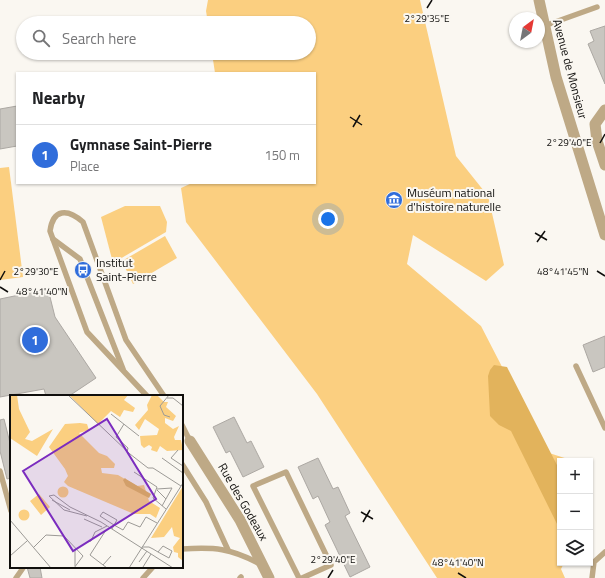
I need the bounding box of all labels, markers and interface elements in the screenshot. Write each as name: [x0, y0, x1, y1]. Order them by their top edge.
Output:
text: 2°29'35"E: [405, 11, 450, 26]
north arrow: [509, 12, 545, 48]
search box: [16, 16, 316, 60]
street label: Avenue de Monsieur: [548, 17, 593, 121]
icon: search: [30, 27, 52, 49]
text: Search here: [62, 27, 136, 50]
text: Nearby: [32, 85, 85, 111]
text: Gymnase Saint-Pierre: [70, 133, 212, 156]
text: 2°29'40"E: [547, 135, 592, 150]
text: 1: [41, 145, 49, 165]
text: 150 m: [264, 145, 300, 165]
text: Place: [70, 156, 99, 176]
place label: Muséum national d'histoire naturelle: [407, 183, 501, 216]
museum icon: Muséum national d'histoire naturelle: [384, 190, 404, 210]
your location: [318, 209, 338, 229]
place label: Institut Saint-Pierre: [96, 253, 157, 286]
bus stop icon: Institut Saint-Pierre: [73, 260, 93, 280]
text: 2°29'30"E: [14, 264, 59, 279]
text: 48°41'45"N: [537, 264, 589, 279]
text: 48°41'40"N: [16, 284, 68, 299]
pin: 1: [22, 325, 48, 355]
inset map: [10, 395, 183, 568]
map controls: [557, 458, 593, 566]
button: +: [557, 458, 593, 494]
street label: Rue des Godeaux: [213, 459, 274, 545]
button: −: [557, 494, 593, 530]
button: layers: [557, 530, 593, 566]
text: 2°29'40"E: [311, 552, 356, 567]
text: 48°41'40"N: [432, 555, 484, 570]

